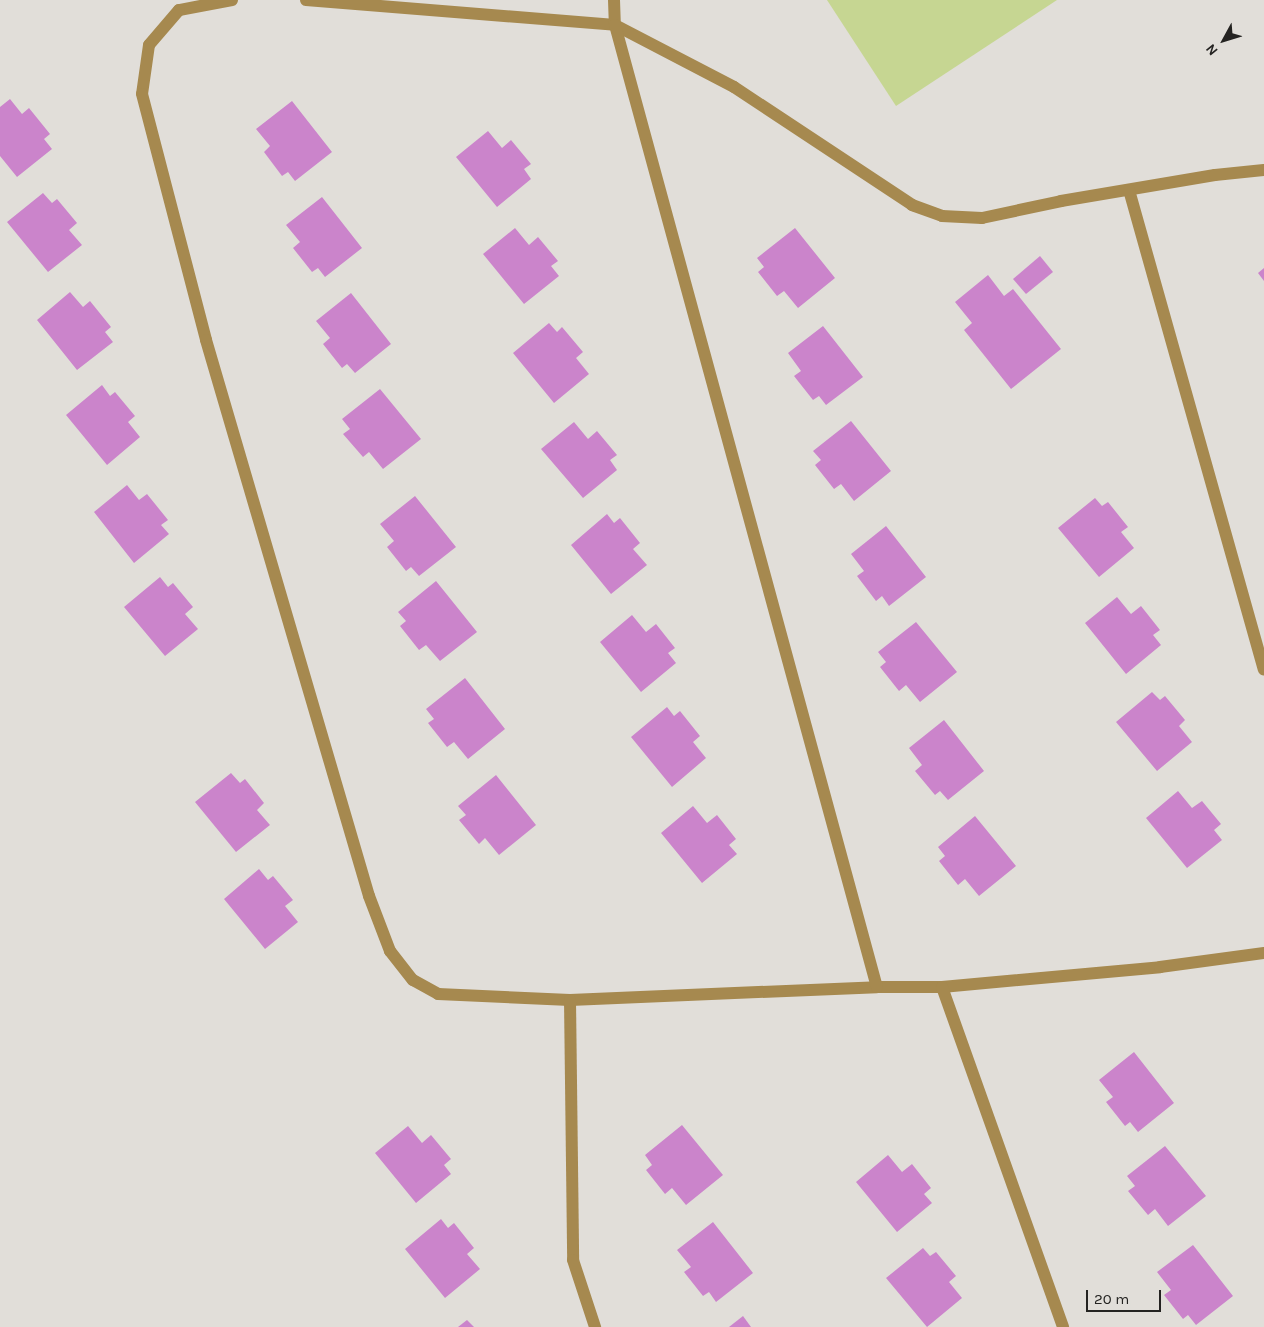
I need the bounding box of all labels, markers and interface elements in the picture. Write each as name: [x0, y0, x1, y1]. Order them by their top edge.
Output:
north arrow: [1199, 15, 1249, 65]
text: N: [1202, 41, 1222, 59]
scale bar: [1089, 1280, 1164, 1312]
text: 20 m: [1094, 1290, 1129, 1308]

